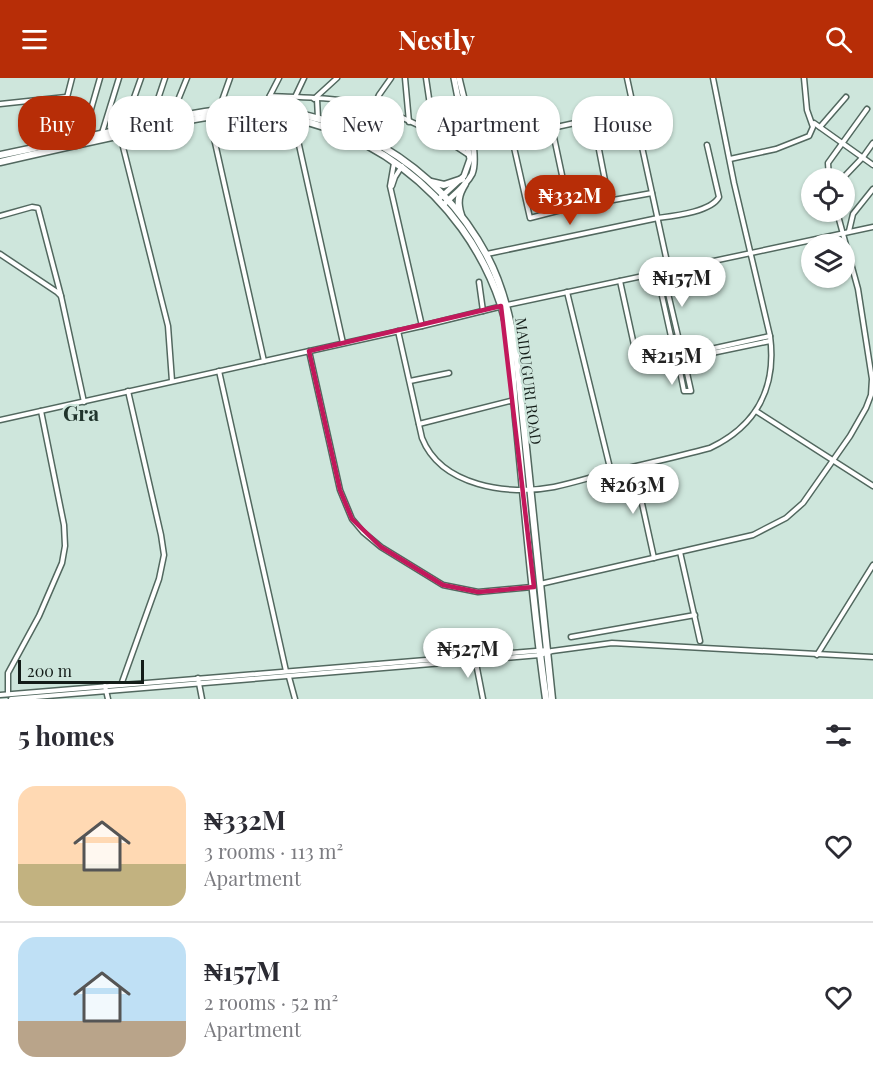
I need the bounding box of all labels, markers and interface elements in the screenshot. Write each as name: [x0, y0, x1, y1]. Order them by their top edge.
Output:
text: Nestly: [398, 21, 475, 57]
icon: menu: [18, 23, 51, 56]
icon: search: [822, 23, 855, 56]
chip: Buy: [18, 96, 96, 150]
chip: Rent: [108, 96, 194, 150]
chip: Filters: [206, 96, 309, 150]
chip: New: [321, 96, 404, 150]
chip: Apartment: [416, 96, 560, 150]
chip: House: [572, 96, 673, 150]
map controls: [801, 168, 855, 288]
button: locate: [801, 168, 855, 222]
pin: ₦332M: [528, 175, 612, 226]
text: ₦332M: [539, 181, 601, 208]
button: layers: [801, 234, 855, 288]
pin: ₦157M: [640, 257, 724, 308]
text: ₦157M: [653, 263, 711, 290]
street label: MAIDUGURI ROAD: [511, 316, 547, 446]
pin: ₦215M: [630, 335, 714, 386]
text: ₦215M: [642, 341, 702, 368]
district label: Gra: [63, 398, 99, 426]
pin: ₦263M: [591, 464, 675, 515]
text: ₦263M: [601, 470, 665, 497]
pin: ₦527M: [426, 628, 510, 679]
text: ₦527M: [437, 634, 499, 661]
scale bar: [18, 657, 144, 684]
text: 200 m: [27, 660, 72, 681]
text: 5 homes: [18, 718, 114, 753]
icon: filters: [822, 719, 855, 752]
text: ₦332M: [204, 802, 286, 837]
icon: home: [66, 810, 138, 882]
icon: heart: [822, 830, 855, 863]
text: 3 rooms · 113 m²: [204, 837, 343, 864]
text: Apartment: [204, 864, 301, 891]
text: ₦157M: [204, 953, 280, 988]
icon: home: [66, 961, 138, 1033]
icon: heart: [822, 981, 855, 1014]
text: 2 rooms · 52 m²: [204, 988, 338, 1015]
text: Apartment: [204, 1015, 301, 1042]

